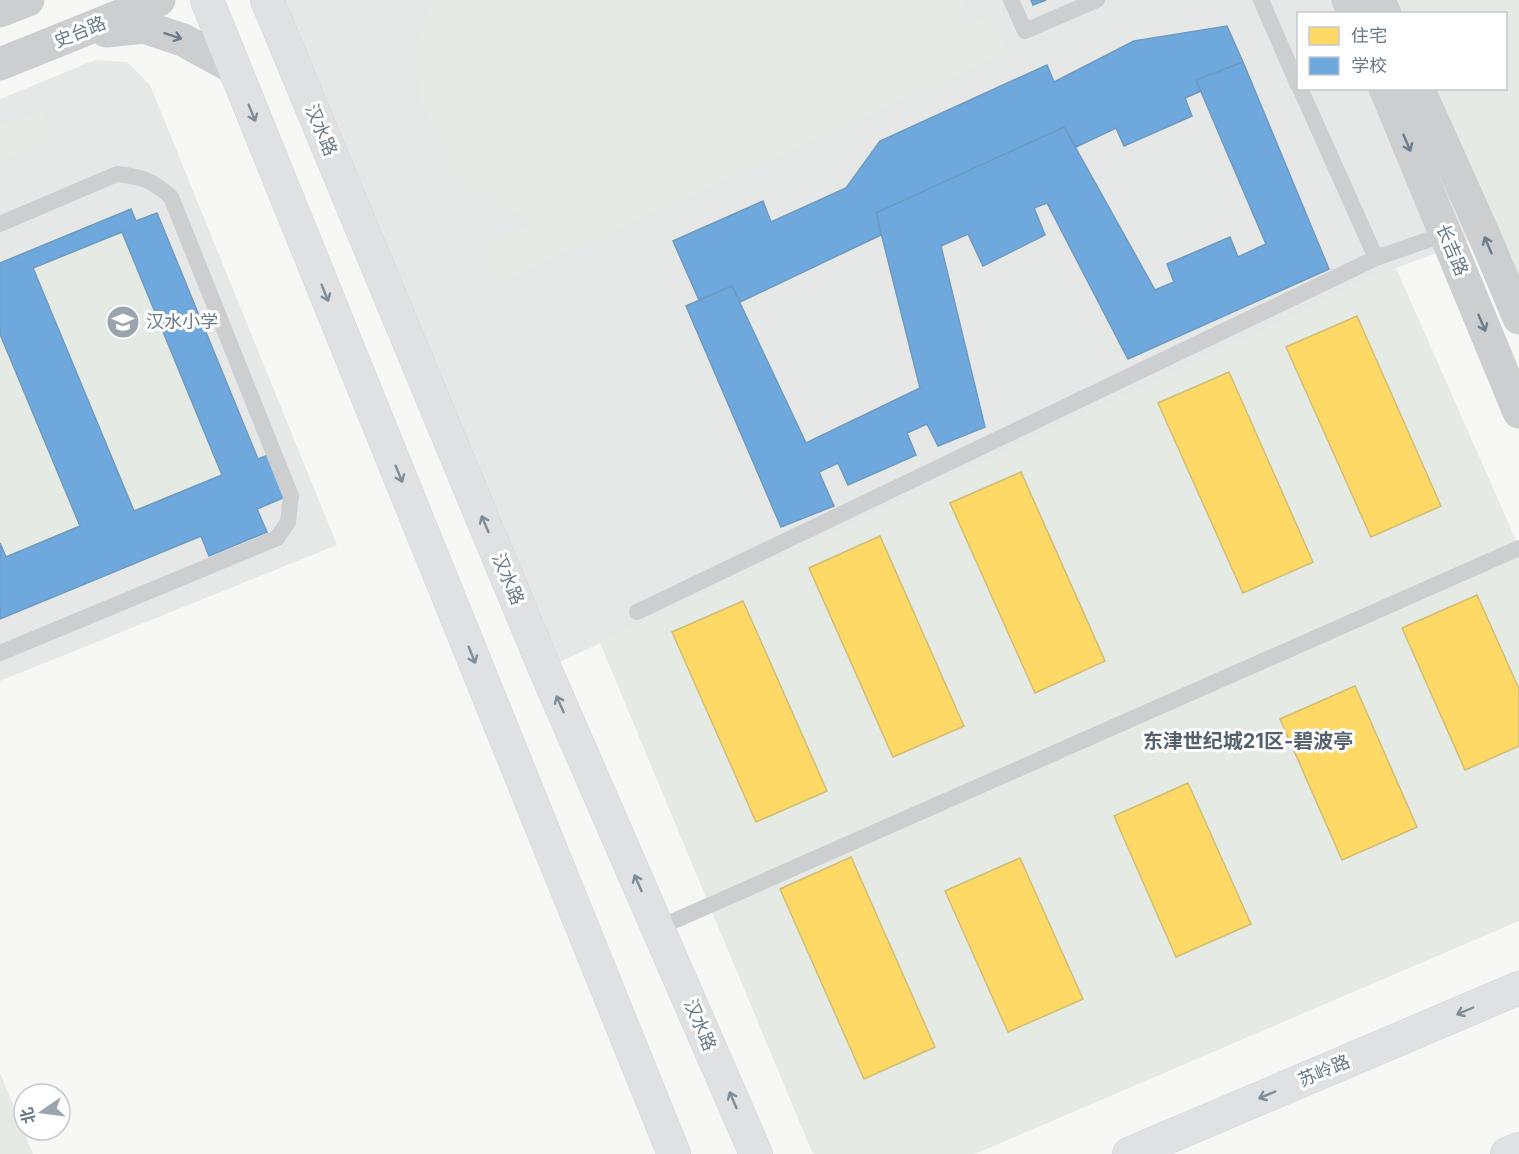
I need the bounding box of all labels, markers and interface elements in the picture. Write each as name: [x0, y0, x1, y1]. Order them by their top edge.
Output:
street label: 史台路: [51, 12, 109, 51]
legend: [1297, 12, 1507, 90]
text: 住宅: [1351, 25, 1387, 46]
one-way arrow: [163, 31, 182, 42]
text: 学校: [1351, 55, 1387, 76]
street label: 汉水路: [301, 101, 342, 159]
one-way arrow: [247, 103, 258, 121]
one-way arrow: [1402, 133, 1413, 151]
street label: 长吉路: [1432, 221, 1473, 279]
one-way arrow: [1482, 236, 1493, 255]
one-way arrow: [320, 284, 331, 302]
school or university icon: 汉水小学: [105, 304, 141, 340]
place label: 汉水小学: [146, 311, 218, 332]
one-way arrow: [1477, 313, 1488, 331]
one-way arrow: [394, 464, 405, 483]
one-way arrow: [479, 516, 490, 534]
street label: 汉水路: [488, 550, 529, 608]
one-way arrow: [467, 645, 478, 664]
one-way arrow: [554, 695, 565, 713]
district label: 东津世纪城21区-碧波亭: [1143, 729, 1353, 753]
one-way arrow: [632, 874, 643, 893]
street label: 汉水路: [680, 996, 721, 1054]
one-way arrow: [1457, 1006, 1475, 1017]
street label: 苏岭路: [1295, 1050, 1353, 1091]
north arrow: [12, 1082, 72, 1142]
one-way arrow: [1258, 1090, 1276, 1102]
one-way arrow: [726, 1092, 738, 1110]
text: 北: [16, 1105, 39, 1126]

